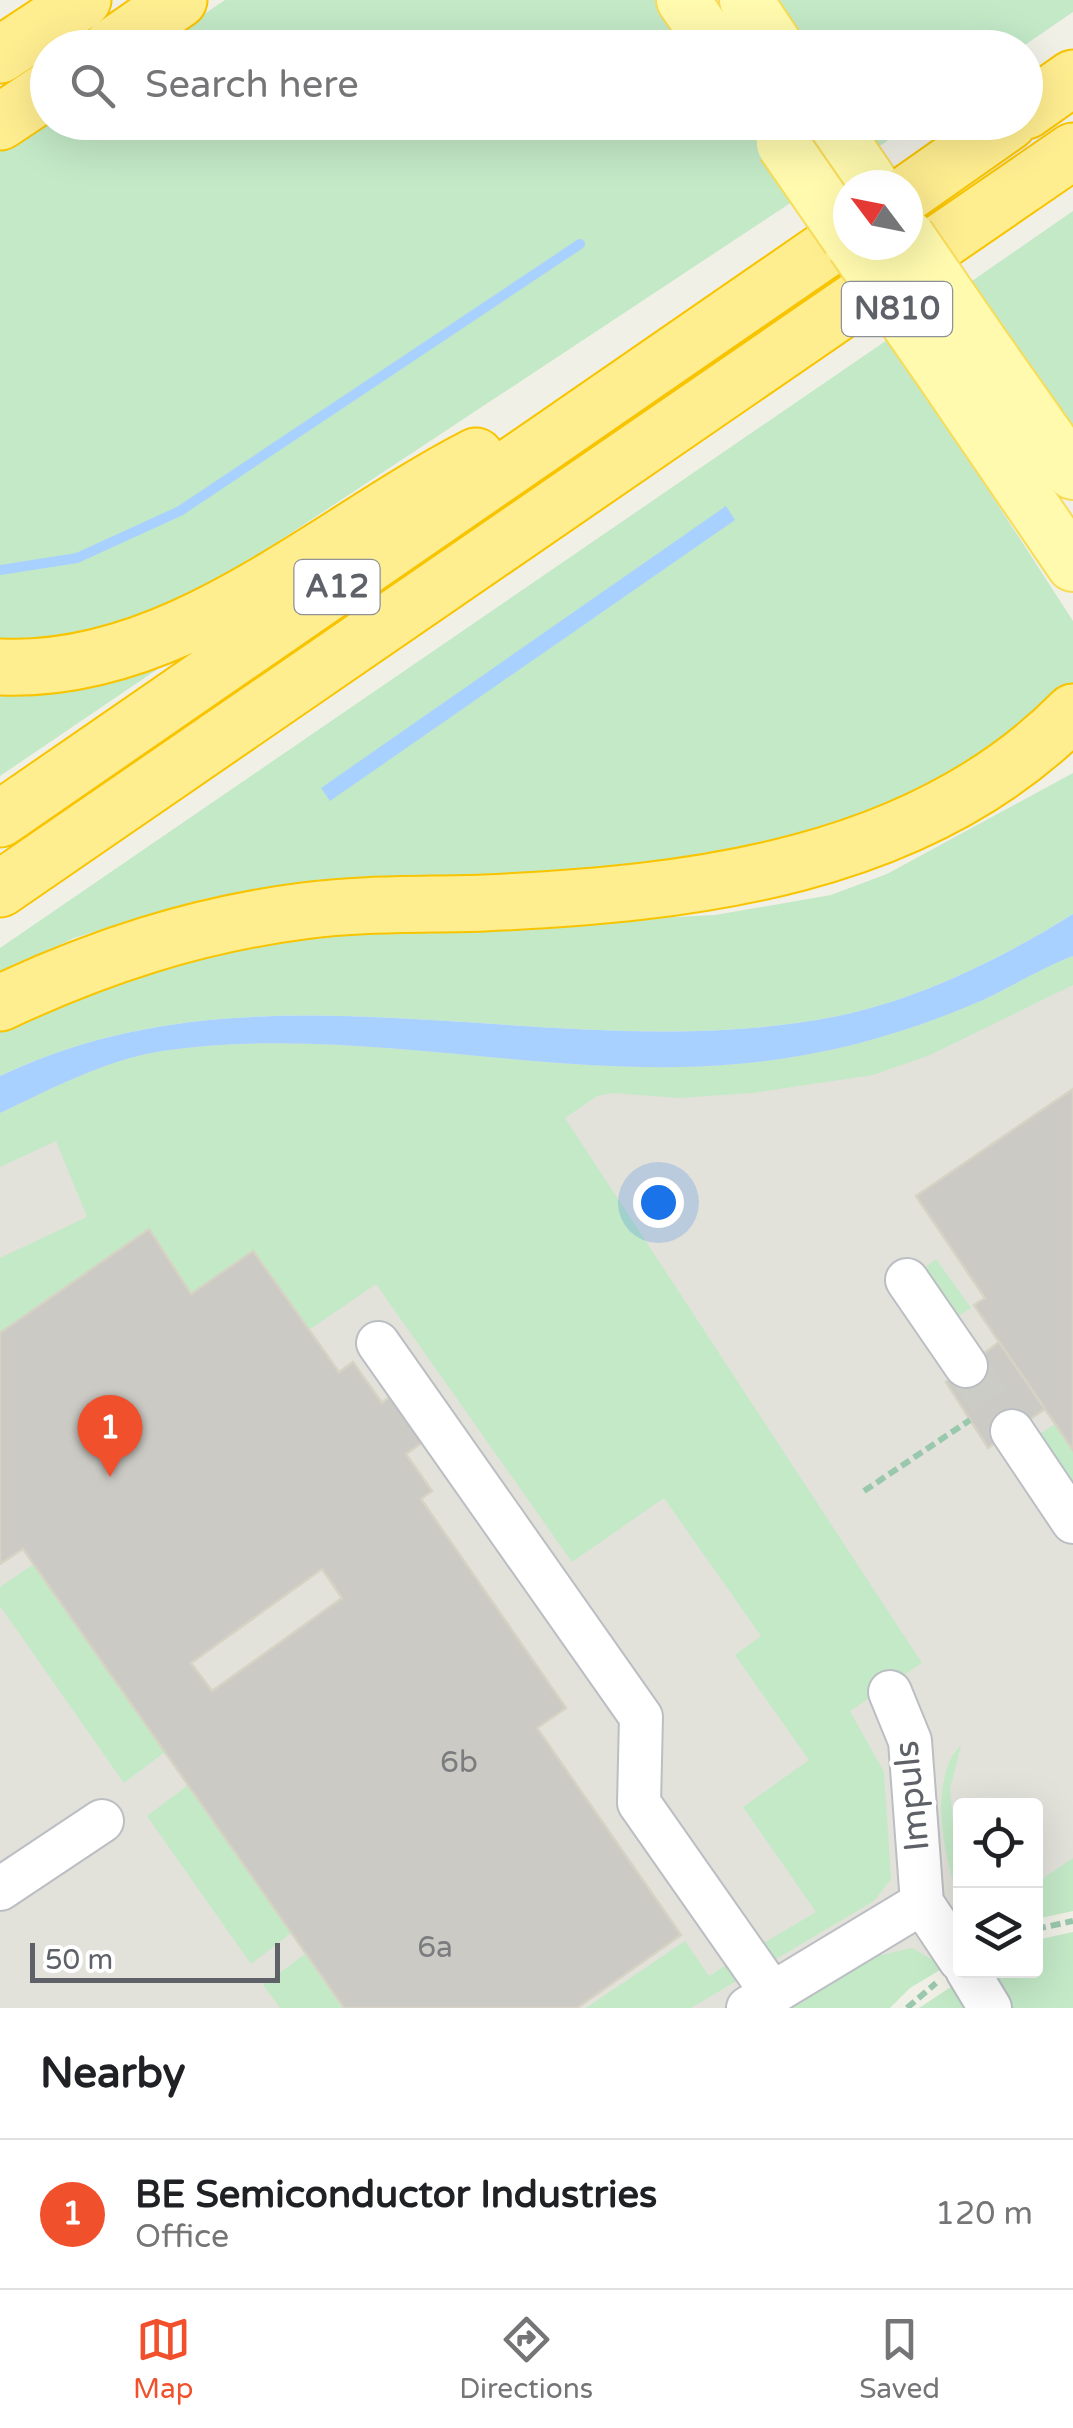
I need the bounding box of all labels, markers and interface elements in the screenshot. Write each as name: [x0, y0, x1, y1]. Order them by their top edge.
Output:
search box: [30, 30, 1043, 140]
icon: search: [65, 58, 120, 113]
text: Search here: [145, 62, 359, 108]
north arrow: [833, 170, 923, 260]
road number: N810: [842, 282, 952, 336]
road number: A12: [294, 560, 380, 614]
your location: [633, 1177, 684, 1228]
pin: 1: [78, 1394, 142, 1477]
street label: Impuls: [885, 1739, 939, 1853]
house number: 6b: [440, 1744, 478, 1781]
map controls: [953, 1798, 1043, 1978]
button: locate: [953, 1798, 1043, 1888]
button: layers: [953, 1888, 1043, 1978]
house number: 6a: [417, 1929, 453, 1966]
scale bar: [30, 1938, 280, 1982]
text: 50 m: [45, 1943, 113, 1977]
text: Nearby: [40, 2048, 185, 2099]
text: BE Semiconductor Industries: [135, 2172, 657, 2218]
text: 1: [62, 2195, 83, 2233]
text: 120 m: [935, 2195, 1033, 2233]
text: Office: [135, 2218, 229, 2256]
tab: Map: [133, 2312, 193, 2406]
tab: Directions: [459, 2312, 593, 2406]
tab: Saved: [859, 2312, 940, 2406]

